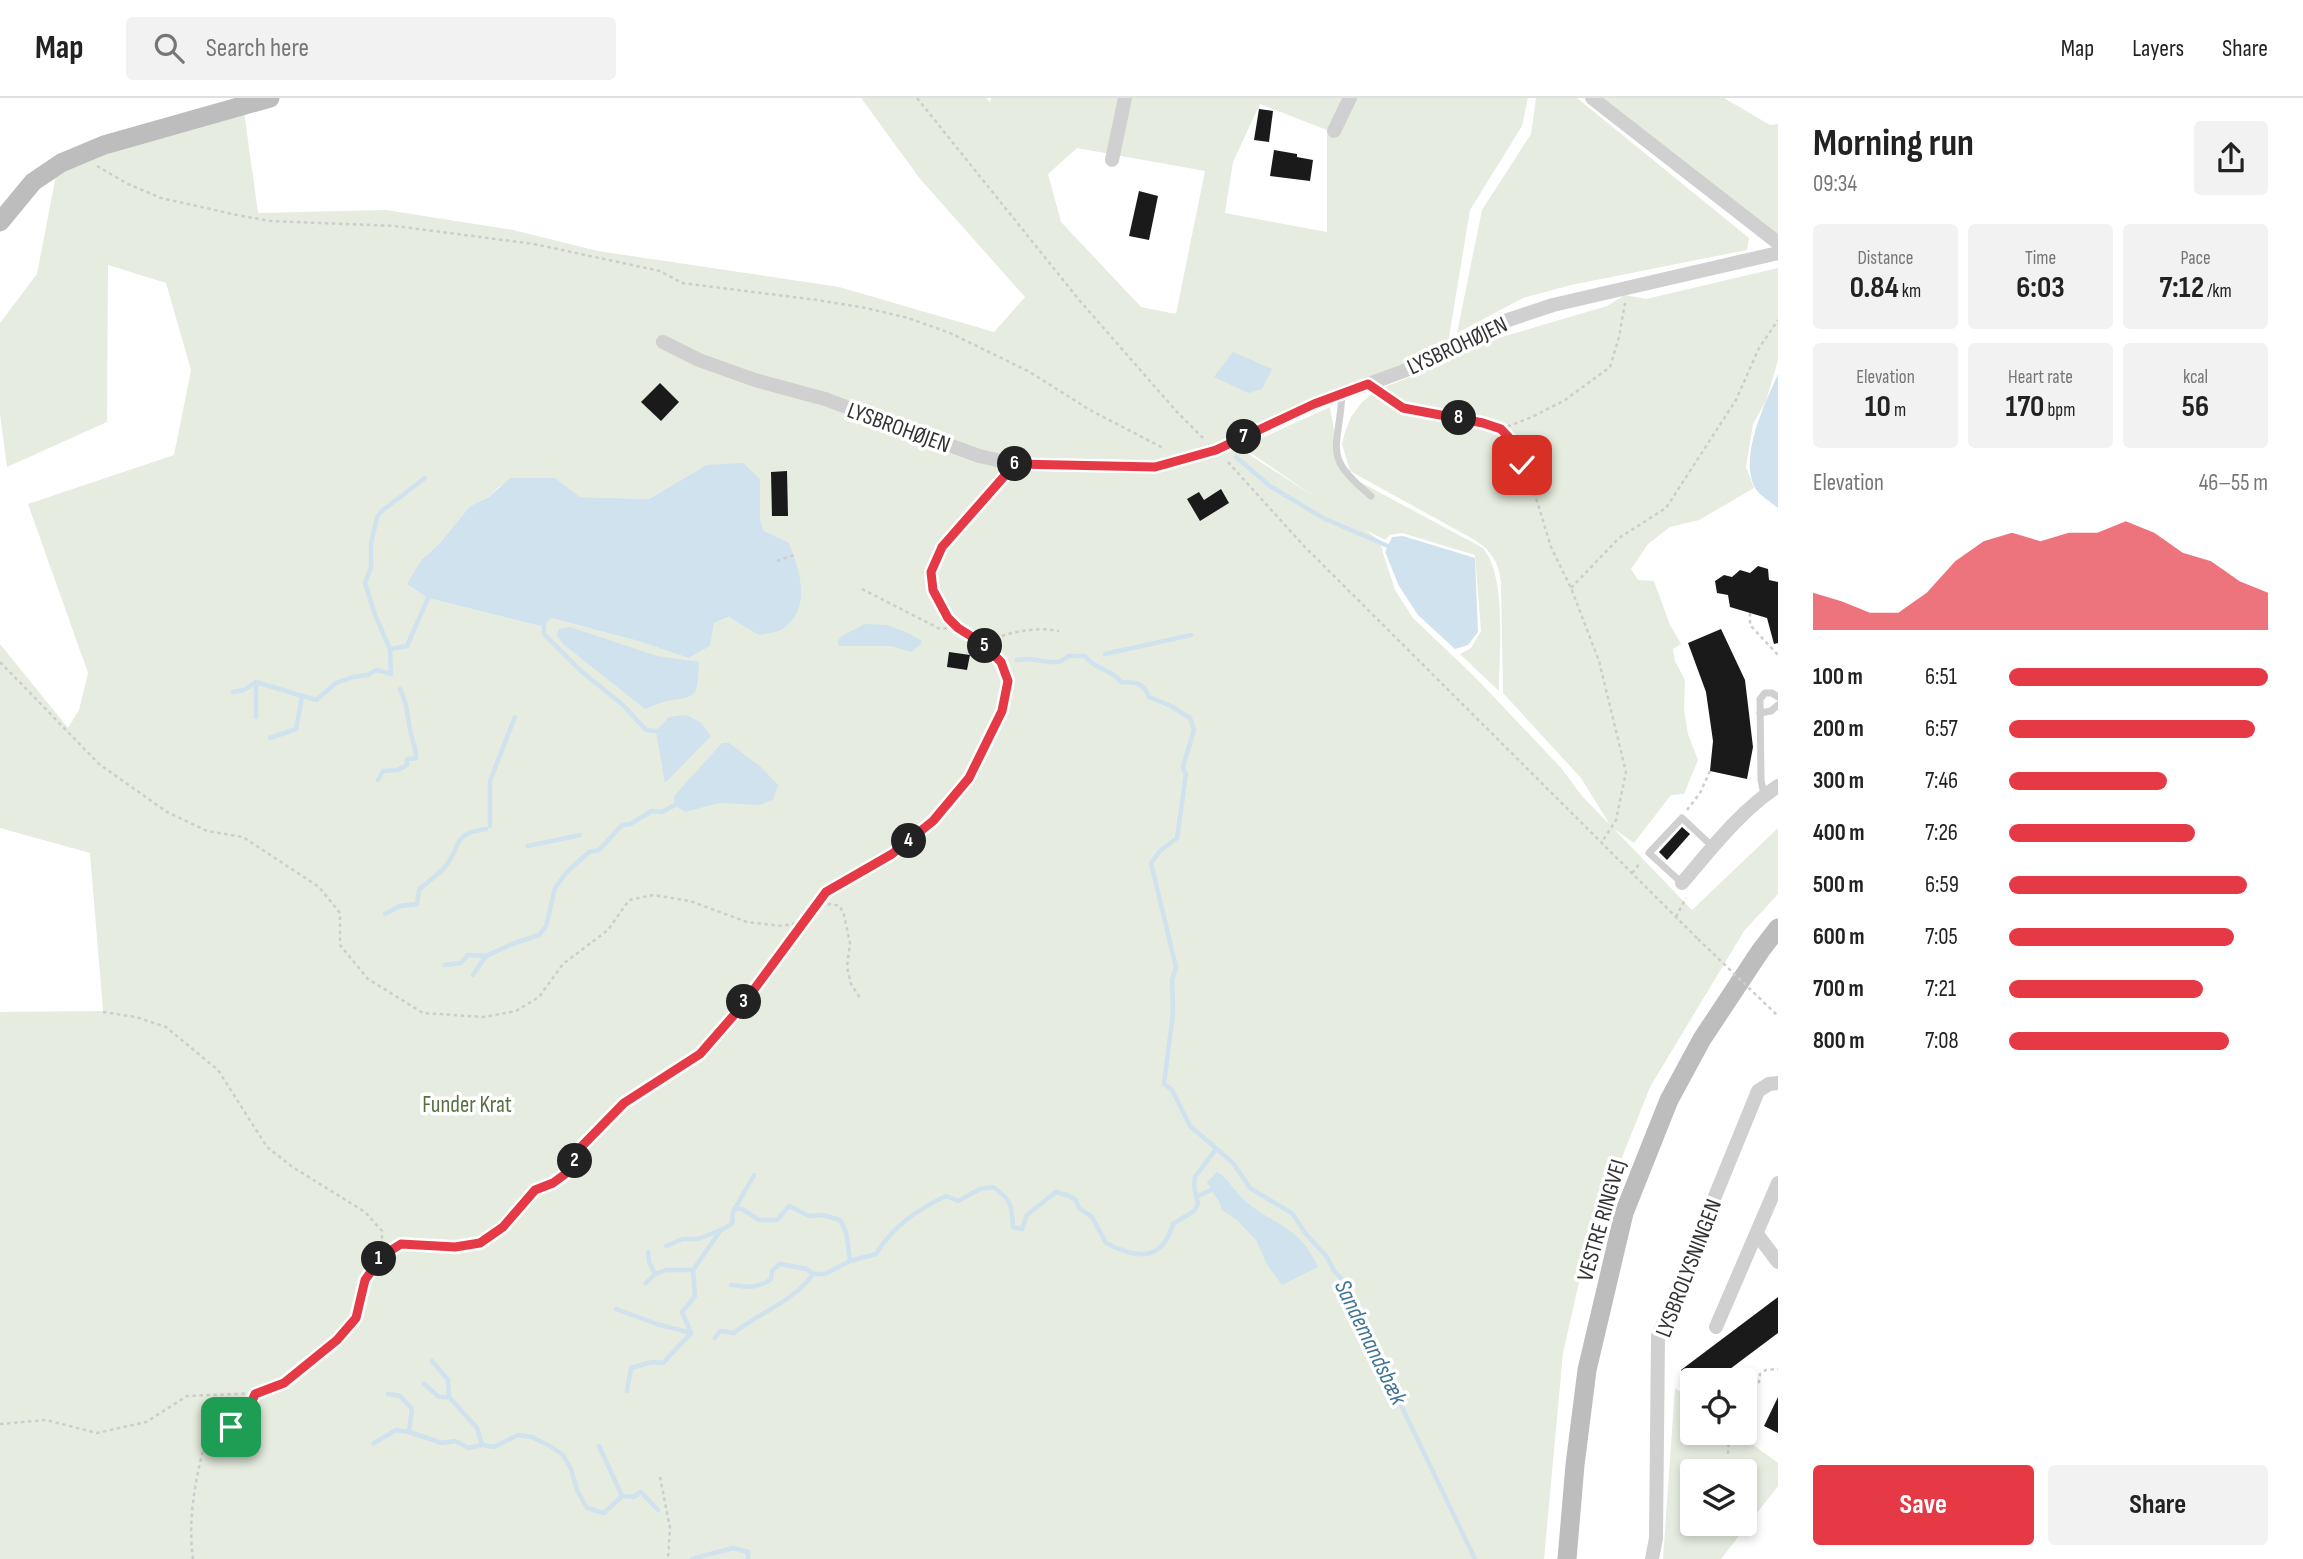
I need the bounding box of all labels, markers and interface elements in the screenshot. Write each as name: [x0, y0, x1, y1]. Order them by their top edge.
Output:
search box: [126, 17, 616, 80]
text: Map: [35, 28, 84, 68]
icon: search: [150, 29, 188, 67]
text: Search here: [206, 33, 309, 64]
text: Map: [2061, 34, 2094, 63]
text: Layers: [2132, 34, 2184, 63]
text: Share: [2222, 34, 2268, 63]
text: Morning run: [1813, 121, 1974, 166]
button: share: [2194, 121, 2268, 195]
text: 09:34: [1813, 170, 1857, 198]
text: Distance: [1857, 247, 1914, 270]
text: Time: [2025, 247, 2056, 270]
text: Pace: [2180, 247, 2211, 270]
text: 0.84: [1850, 270, 1899, 306]
text: 6:03: [2016, 270, 2065, 306]
text: 7:12: [2159, 270, 2204, 306]
text: km: [1899, 280, 1921, 303]
text: /km: [2204, 280, 2232, 303]
street label: LYSBROHØJEN: [1403, 311, 1512, 381]
text: Elevation: [1856, 366, 1915, 389]
text: Heart rate: [2008, 366, 2073, 389]
text: kcal: [2183, 366, 2208, 389]
text: 10: [1865, 389, 1891, 425]
text: 170: [2006, 389, 2044, 425]
text: 56: [2182, 389, 2209, 425]
street label: LYSBROHØJEN: [843, 396, 954, 459]
text: m: [1891, 399, 1906, 422]
text: bpm: [2044, 399, 2075, 422]
pin: 8: [1442, 400, 1476, 436]
text: 8: [1454, 406, 1463, 429]
pin: 7: [1226, 420, 1262, 454]
text: 7: [1239, 425, 1248, 448]
pin: [1492, 435, 1552, 495]
pin: 6: [998, 446, 1032, 482]
icon: check: [1503, 446, 1541, 484]
text: 6: [1010, 452, 1019, 475]
text: Elevation: [1813, 469, 1884, 497]
text: 46–55 m: [2199, 469, 2268, 497]
pin: 5: [968, 628, 1002, 664]
text: 5: [980, 634, 989, 657]
text: 100 m: [1813, 663, 1863, 691]
text: 6:51: [1925, 663, 1957, 691]
text: 200 m: [1813, 715, 1864, 743]
text: 6:57: [1925, 715, 1958, 743]
text: 300 m: [1813, 767, 1864, 795]
text: 7:46: [1925, 767, 1958, 795]
text: 400 m: [1813, 819, 1864, 847]
text: 7:26: [1925, 819, 1958, 847]
pin: 4: [892, 824, 926, 858]
text: 4: [904, 829, 913, 852]
text: 500 m: [1813, 871, 1864, 899]
text: 6:59: [1925, 871, 1959, 899]
text: 600 m: [1813, 923, 1865, 951]
text: 7:05: [1925, 923, 1958, 951]
text: 700 m: [1813, 975, 1864, 1003]
text: 7:21: [1925, 975, 1956, 1003]
pin: 3: [726, 984, 762, 1020]
text: 3: [739, 990, 748, 1013]
text: 800 m: [1813, 1027, 1865, 1055]
text: 7:08: [1925, 1027, 1959, 1055]
park label: Funder Krat: [422, 1091, 512, 1119]
pin: 2: [558, 1144, 592, 1178]
text: 2: [570, 1149, 579, 1172]
street label: VESTRE RINGVEJ: [1571, 1156, 1633, 1284]
street label: LYSBROLYSNINGEN: [1650, 1195, 1728, 1341]
pin: 1: [362, 1242, 396, 1276]
text: 1: [375, 1247, 382, 1270]
water label: Sandemandsbæk: [1328, 1275, 1414, 1410]
map controls: [1680, 1368, 1757, 1536]
button: locate: [1680, 1368, 1757, 1445]
pin: [201, 1397, 261, 1457]
icon: arrive: [212, 1408, 250, 1446]
button: layers: [1680, 1459, 1757, 1536]
button: Save: [1813, 1465, 2034, 1545]
button: Share: [2048, 1465, 2268, 1545]

